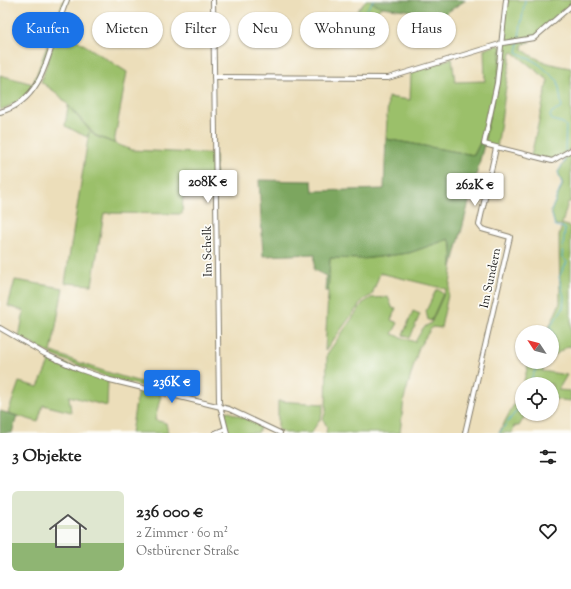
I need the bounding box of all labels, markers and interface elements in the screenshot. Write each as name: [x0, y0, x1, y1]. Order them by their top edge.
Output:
chip: Kaufen: [12, 12, 84, 48]
chip: Mieten: [92, 12, 163, 48]
chip: Filter: [171, 12, 230, 48]
chip: Neu: [238, 12, 292, 48]
chip: Wohnung: [300, 12, 389, 48]
chip: Haus: [397, 12, 456, 48]
pin: 208K €: [175, 170, 241, 204]
pin: 262K €: [442, 173, 508, 207]
text: 208K €: [188, 174, 228, 192]
text: 262K €: [456, 177, 494, 195]
street label: Im Schelk: [199, 225, 217, 277]
street label: Im Sundern: [476, 246, 506, 310]
north arrow: [515, 325, 559, 369]
map controls: [515, 325, 559, 421]
pin: 236K €: [139, 370, 205, 404]
text: 236K €: [153, 374, 191, 392]
button: locate: [515, 377, 559, 421]
text: 3 Objekte: [12, 445, 82, 469]
icon: filters: [537, 446, 559, 468]
text: 236 000 €: [136, 501, 204, 525]
icon: home: [44, 507, 92, 555]
icon: heart: [537, 520, 559, 542]
text: 2 Zimmer · 60 m²: [136, 525, 228, 543]
text: Ostbürener Straße: [136, 543, 239, 561]

